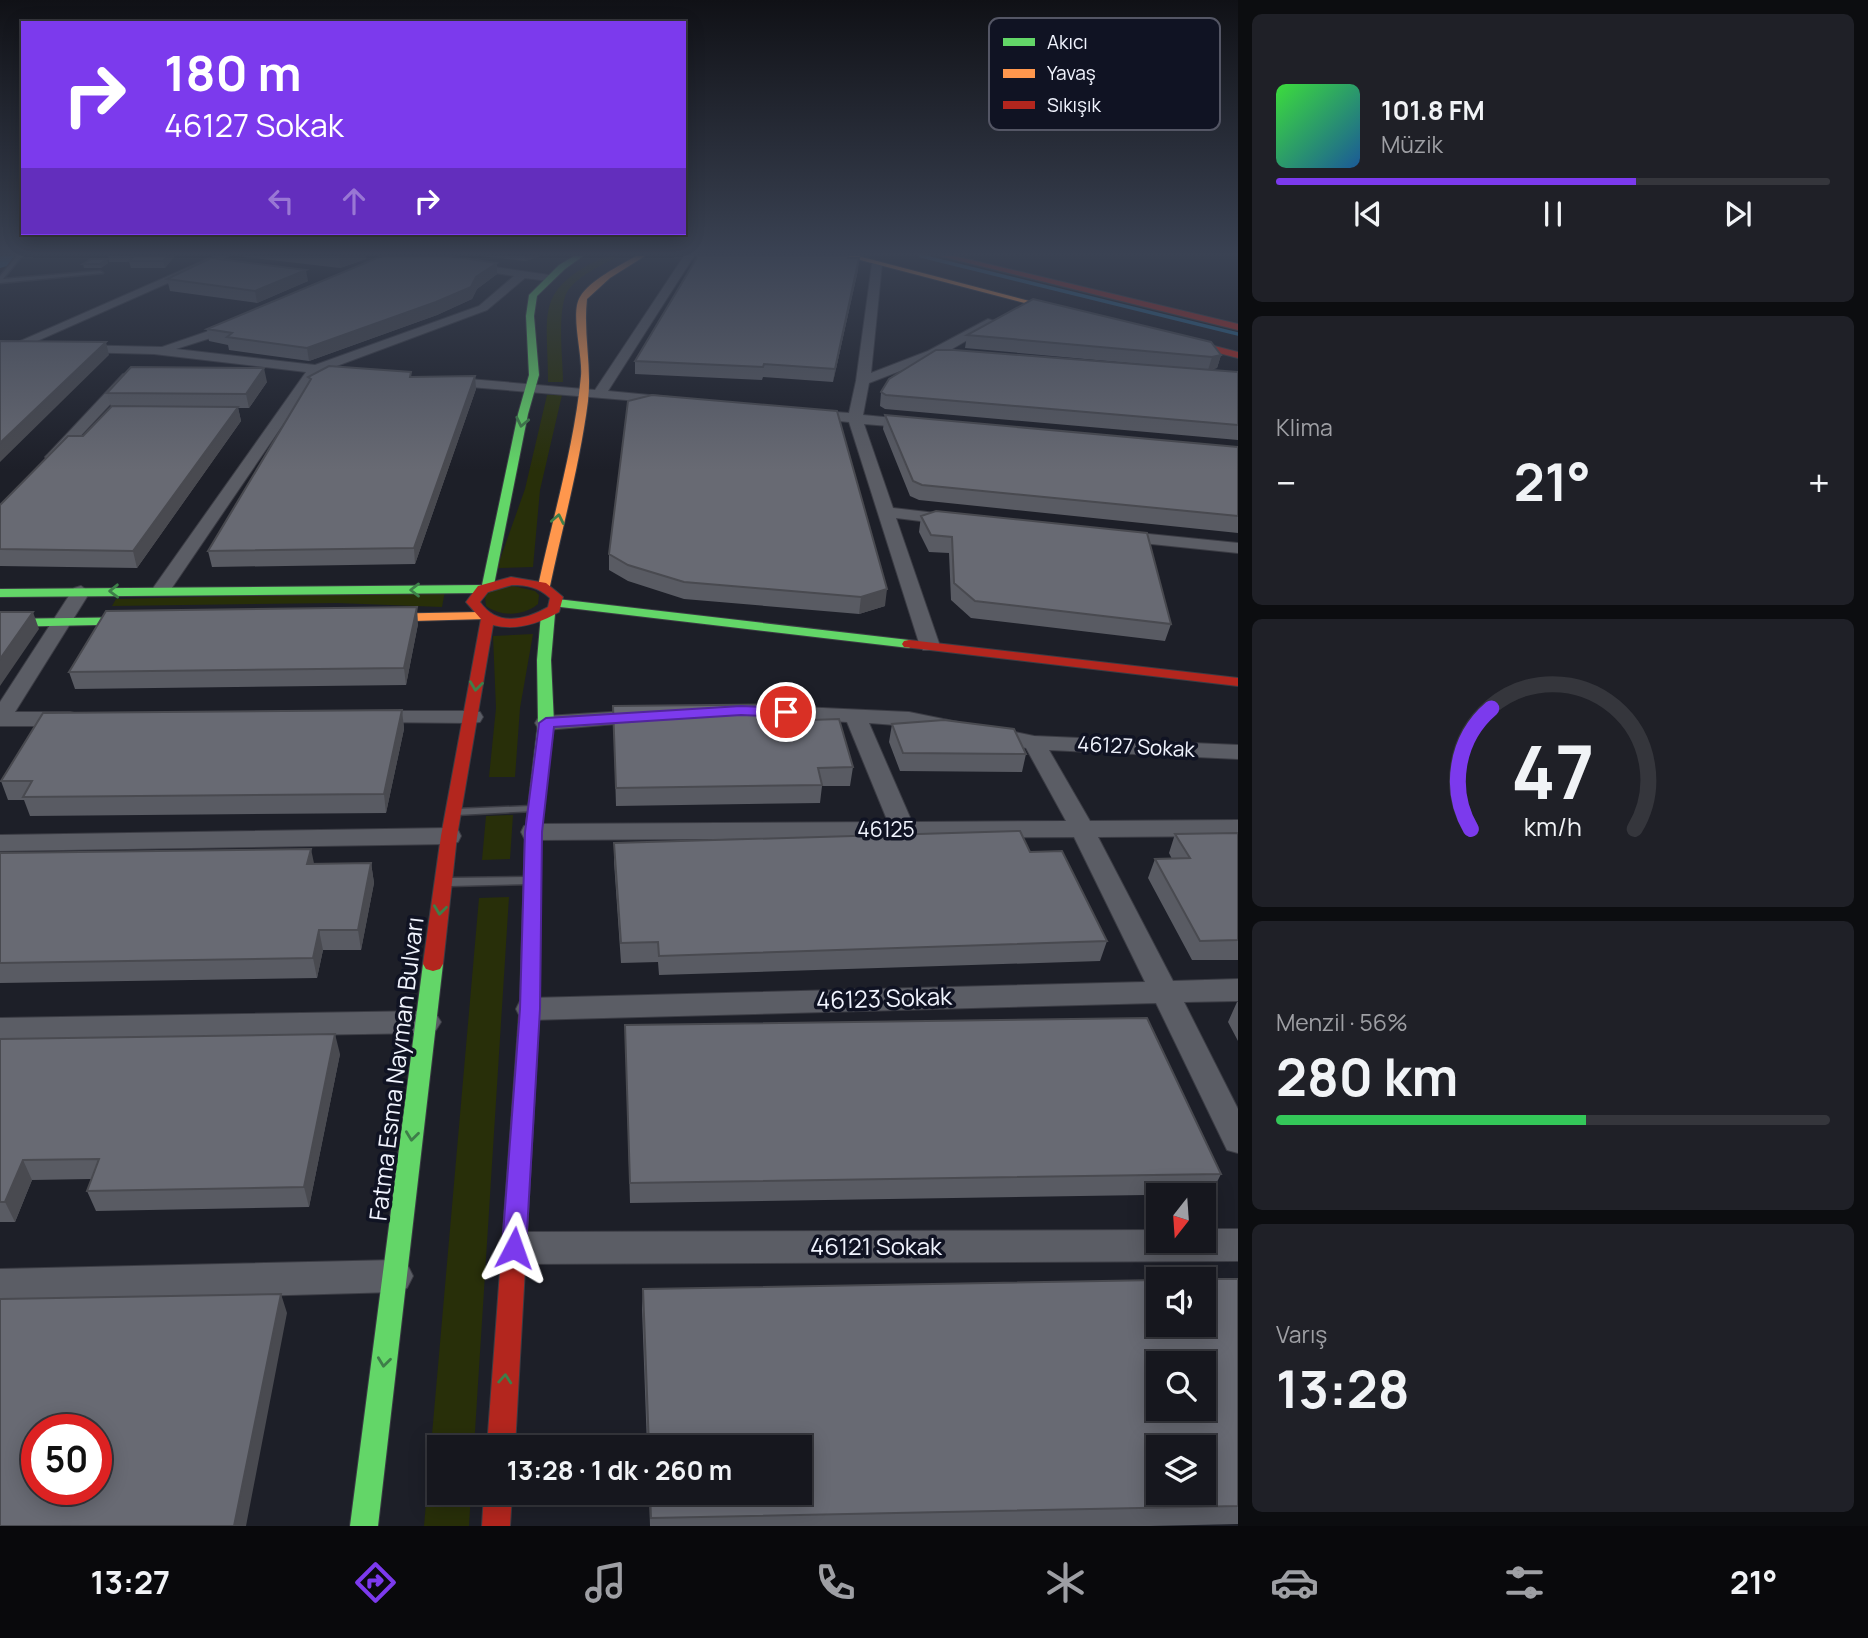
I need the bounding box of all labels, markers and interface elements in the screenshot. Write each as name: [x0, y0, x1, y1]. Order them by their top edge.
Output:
legend: [989, 18, 1220, 130]
text: Akıcı: [1047, 29, 1088, 55]
text: 180 m: [164, 39, 302, 106]
icon: right: [49, 49, 140, 140]
text: Yavaş: [1047, 60, 1096, 86]
text: Sıkışık: [1047, 92, 1101, 118]
text: 101.8 FM: [1381, 92, 1485, 128]
text: 46127 Sokak: [164, 103, 344, 147]
text: Müzik: [1381, 128, 1443, 160]
icon: left: [262, 182, 300, 220]
icon: ahead: [335, 182, 373, 220]
icon: right: [408, 182, 446, 220]
icon: previous: [1349, 195, 1387, 233]
icon: pause: [1534, 195, 1572, 233]
icon: next: [1719, 195, 1757, 233]
text: Klima: [1276, 411, 1333, 443]
one-way arrow: [515, 416, 530, 428]
text: 21°: [1514, 446, 1591, 517]
text: −: [1276, 456, 1297, 508]
text: +: [1808, 456, 1830, 508]
one-way arrow: [549, 513, 564, 525]
one-way arrow: [409, 582, 419, 598]
one-way arrow: [108, 583, 118, 599]
one-way arrow: [468, 680, 483, 692]
pin: [756, 682, 816, 742]
icon: arrive: [767, 693, 805, 731]
text: 47: [1511, 721, 1595, 821]
street label: 46127 Sokak: [1076, 729, 1196, 763]
text: km/h: [1524, 809, 1582, 844]
street label: 46125: [857, 815, 915, 843]
one-way arrow: [432, 904, 447, 916]
street label: Fatma Esma Nayman Bulvarı: [360, 915, 431, 1223]
street label: 46123 Sokak: [815, 979, 954, 1016]
text: Menzil · 56%: [1276, 1006, 1408, 1038]
text: 280 km: [1276, 1041, 1458, 1112]
one-way arrow: [404, 1130, 419, 1142]
north arrow: [1146, 1183, 1216, 1253]
map controls: [1146, 1183, 1216, 1505]
position arrow: [477, 1211, 551, 1285]
street label: 46121 Sokak: [810, 1229, 943, 1262]
button: sound: [1146, 1267, 1216, 1337]
text: Varış: [1276, 1318, 1327, 1350]
button: search: [1146, 1351, 1216, 1421]
text: 13:28: [1276, 1353, 1410, 1424]
one-way arrow: [377, 1356, 392, 1368]
one-way arrow: [497, 1373, 512, 1384]
speed limit sign: 50: [21, 1414, 112, 1505]
button: layers: [1146, 1435, 1216, 1505]
text: 13:28 · 1 dk · 260 m: [507, 1452, 732, 1488]
icon: directions: [351, 1558, 400, 1607]
icon: music: [581, 1558, 630, 1607]
icon: phone: [811, 1558, 860, 1607]
icon: climate: [1041, 1558, 1090, 1607]
icon: car: [1270, 1558, 1319, 1607]
icon: filters: [1500, 1558, 1549, 1607]
text: 13:27: [90, 1560, 170, 1604]
text: 21°: [1730, 1560, 1778, 1604]

